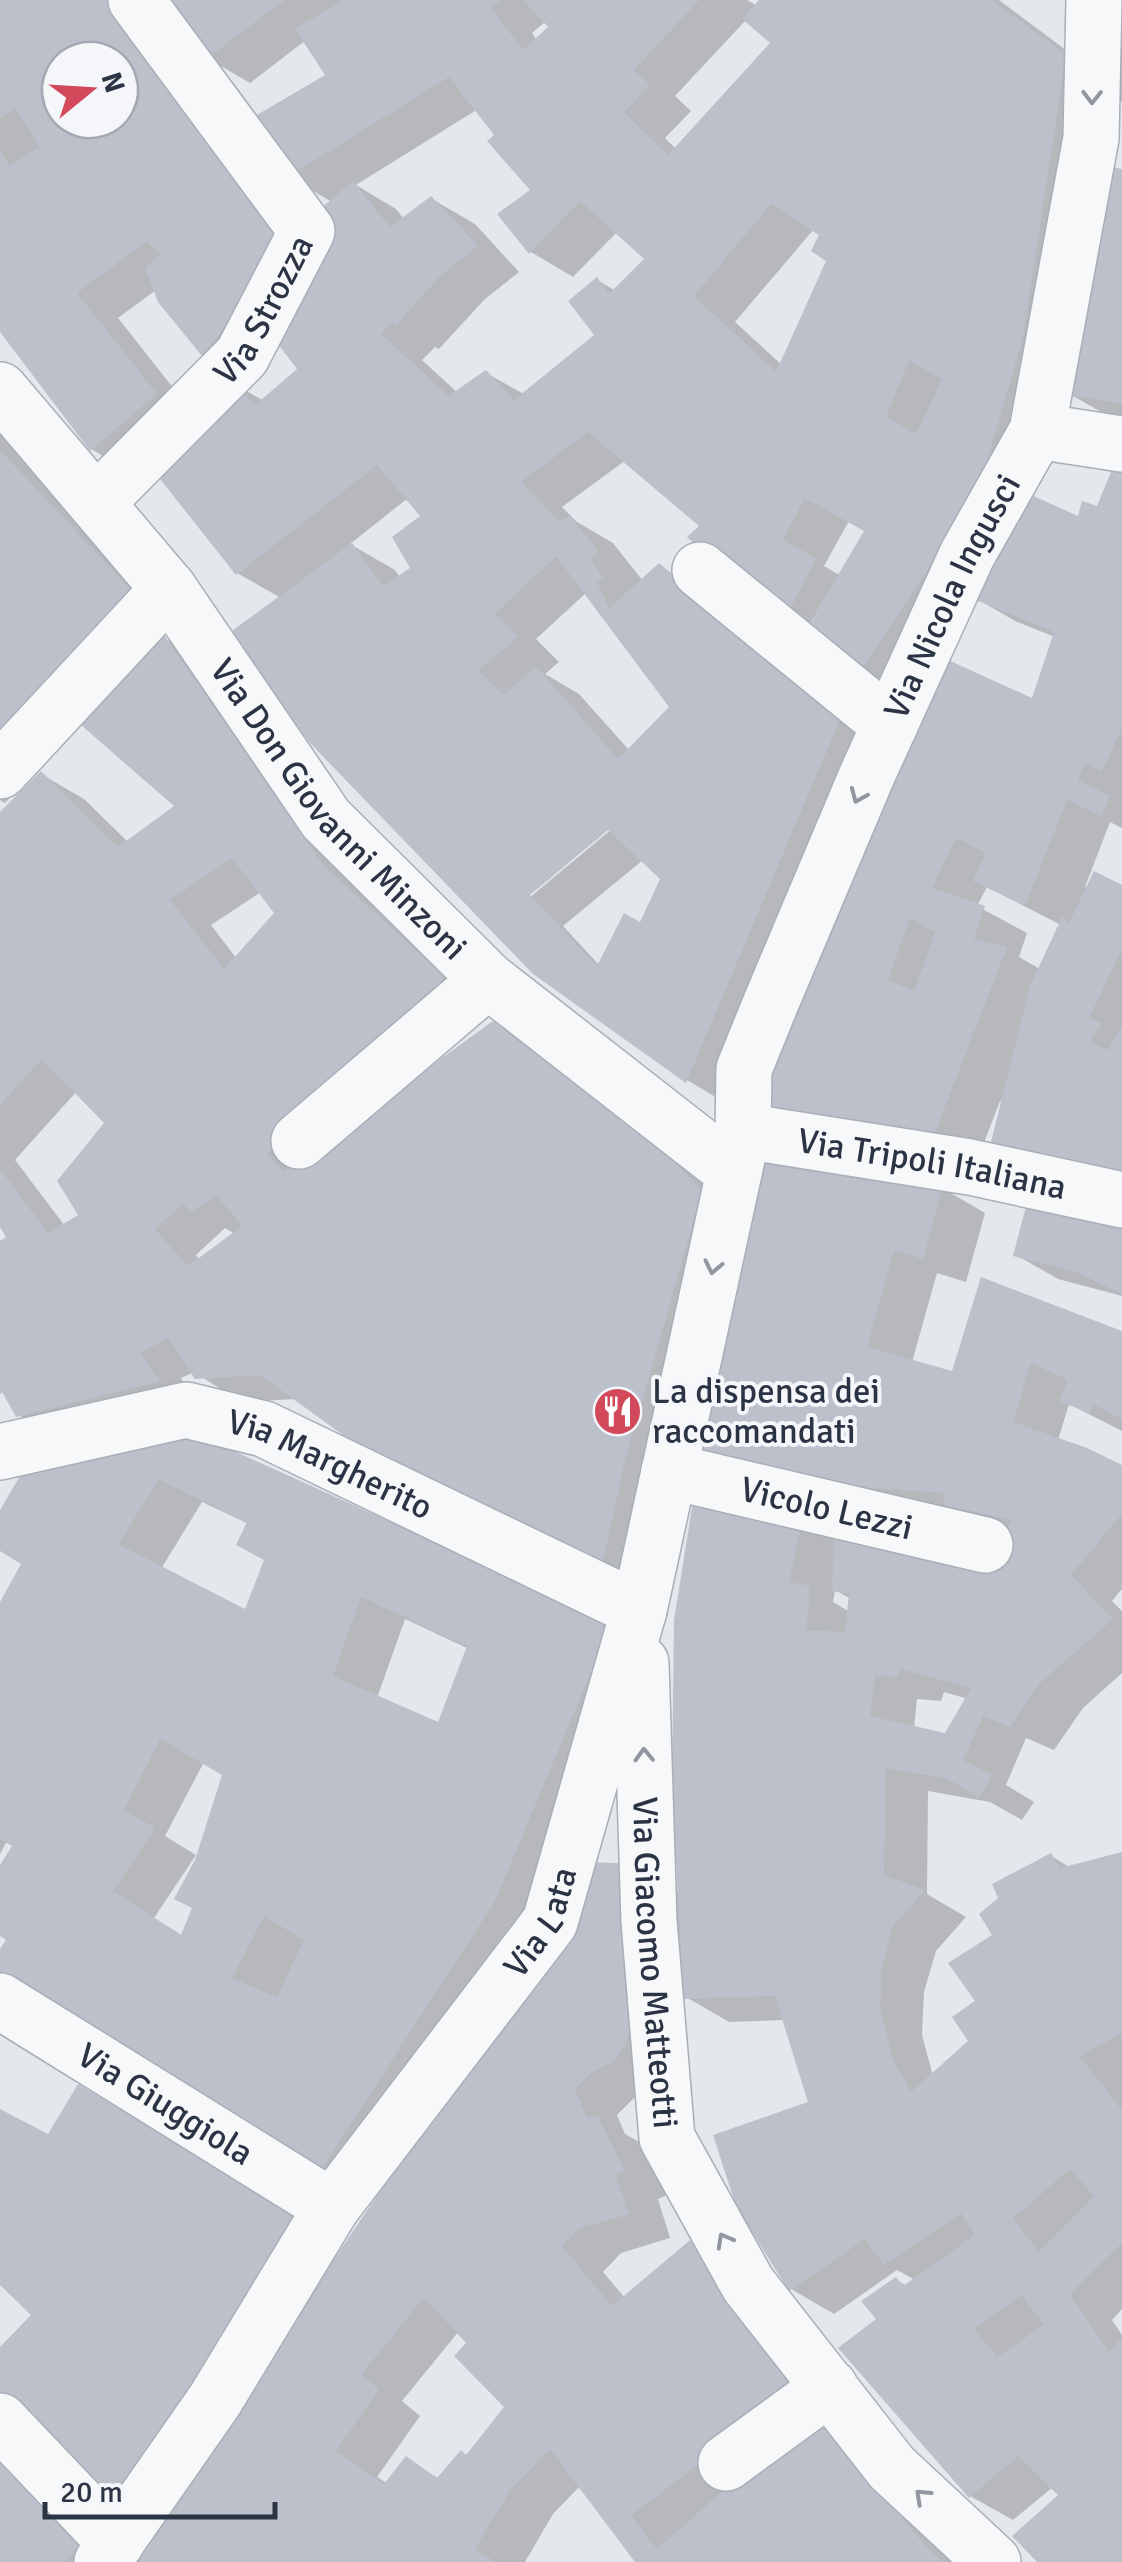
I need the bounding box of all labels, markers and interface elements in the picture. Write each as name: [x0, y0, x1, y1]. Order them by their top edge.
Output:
north arrow: [40, 40, 140, 140]
text: N: [94, 68, 132, 97]
one-way arrow: [1082, 90, 1103, 106]
street label: Via Strozza: [205, 228, 323, 394]
street label: Via Nicola Ingusci: [874, 467, 1030, 726]
street label: Via Don Giovanni Minzoni: [201, 650, 476, 969]
one-way arrow: [850, 786, 870, 804]
street label: Via Tripoli Italiana: [795, 1119, 1070, 1209]
one-way arrow: [704, 1258, 725, 1275]
place label: La dispensa dei raccomandati: [652, 1370, 880, 1453]
restaurant icon: La dispensa dei raccomandati: [591, 1385, 643, 1437]
street label: Via Margherito: [223, 1400, 440, 1529]
street label: Vicolo Lezzi: [736, 1467, 917, 1549]
one-way arrow: [633, 1747, 654, 1763]
street label: Via Giacomo Matteotti: [623, 1796, 687, 2130]
street label: Via Lata: [494, 1862, 587, 1986]
street label: Via Giuggiola: [70, 2034, 261, 2175]
one-way arrow: [716, 2232, 736, 2250]
scale bar: [45, 2457, 275, 2519]
text: 20 m: [60, 2474, 123, 2511]
one-way arrow: [915, 2490, 934, 2508]

